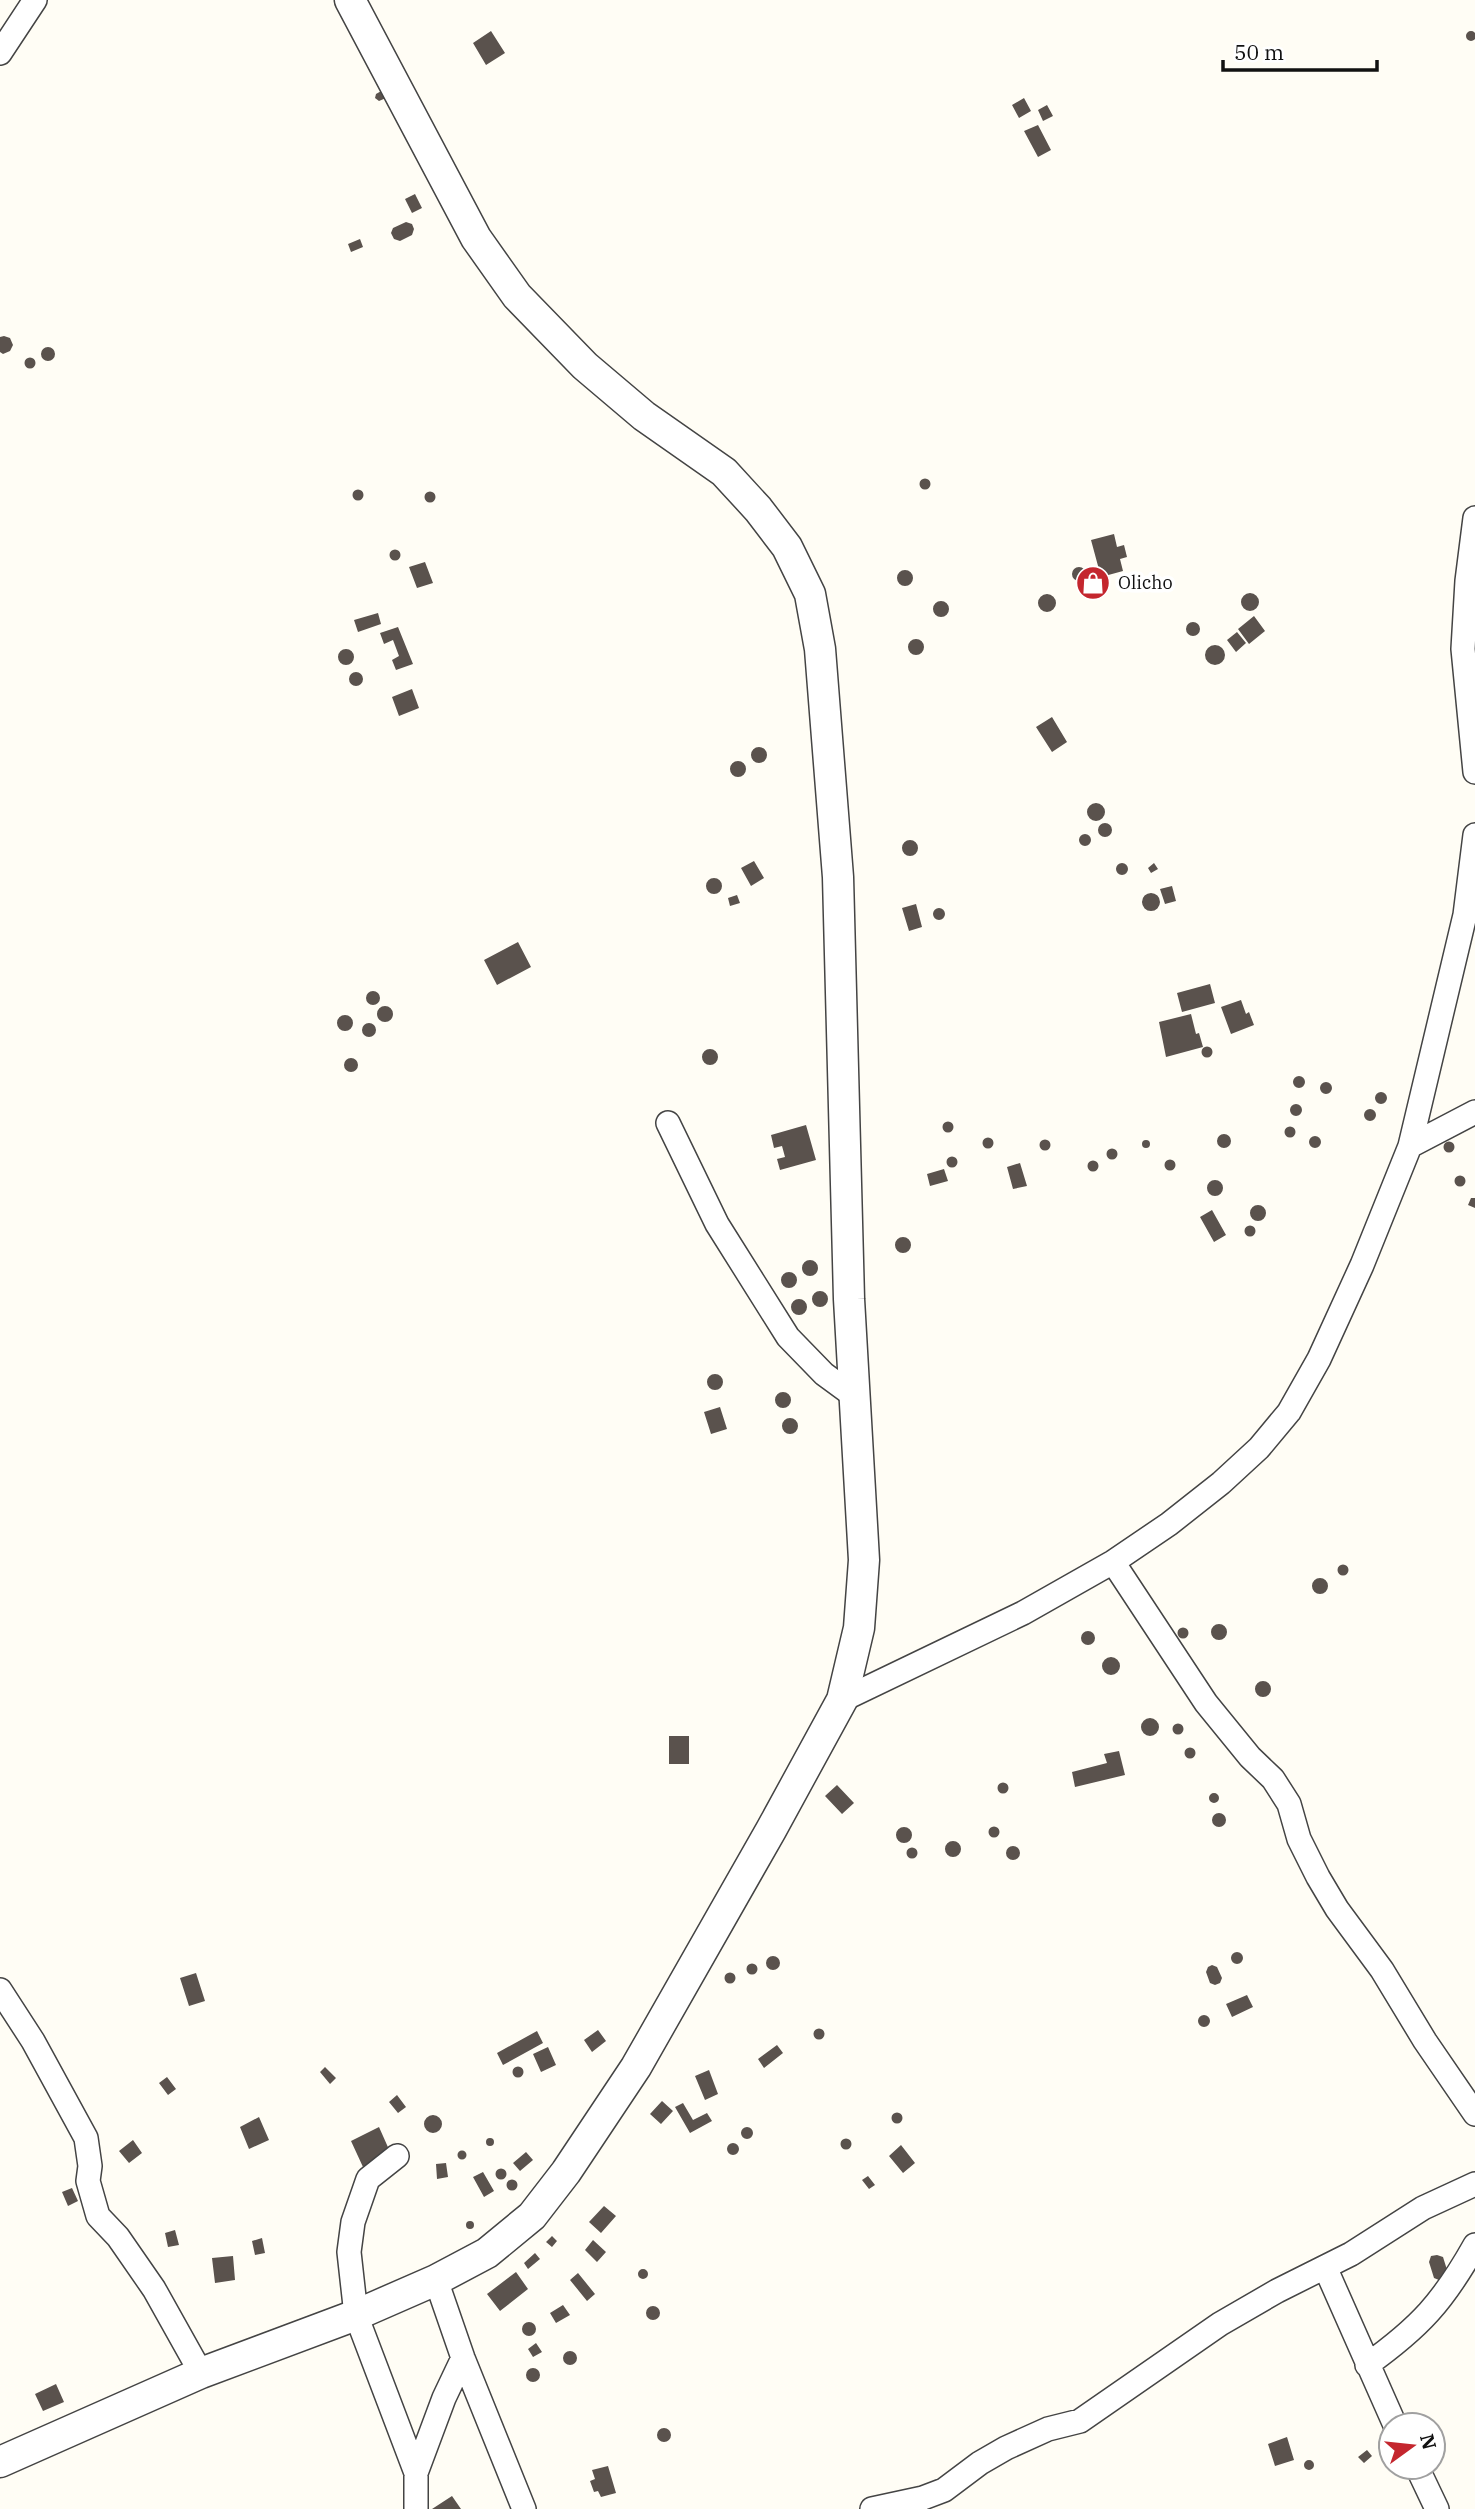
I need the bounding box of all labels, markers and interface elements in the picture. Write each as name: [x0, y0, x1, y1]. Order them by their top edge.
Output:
scale bar: [1223, 28, 1377, 72]
text: 50 m: [1234, 38, 1284, 66]
shop icon: Olicho: [1074, 564, 1112, 602]
place label: Olicho: [1118, 571, 1173, 594]
north arrow: [1377, 2411, 1447, 2481]
text: N: [1415, 2431, 1442, 2452]

